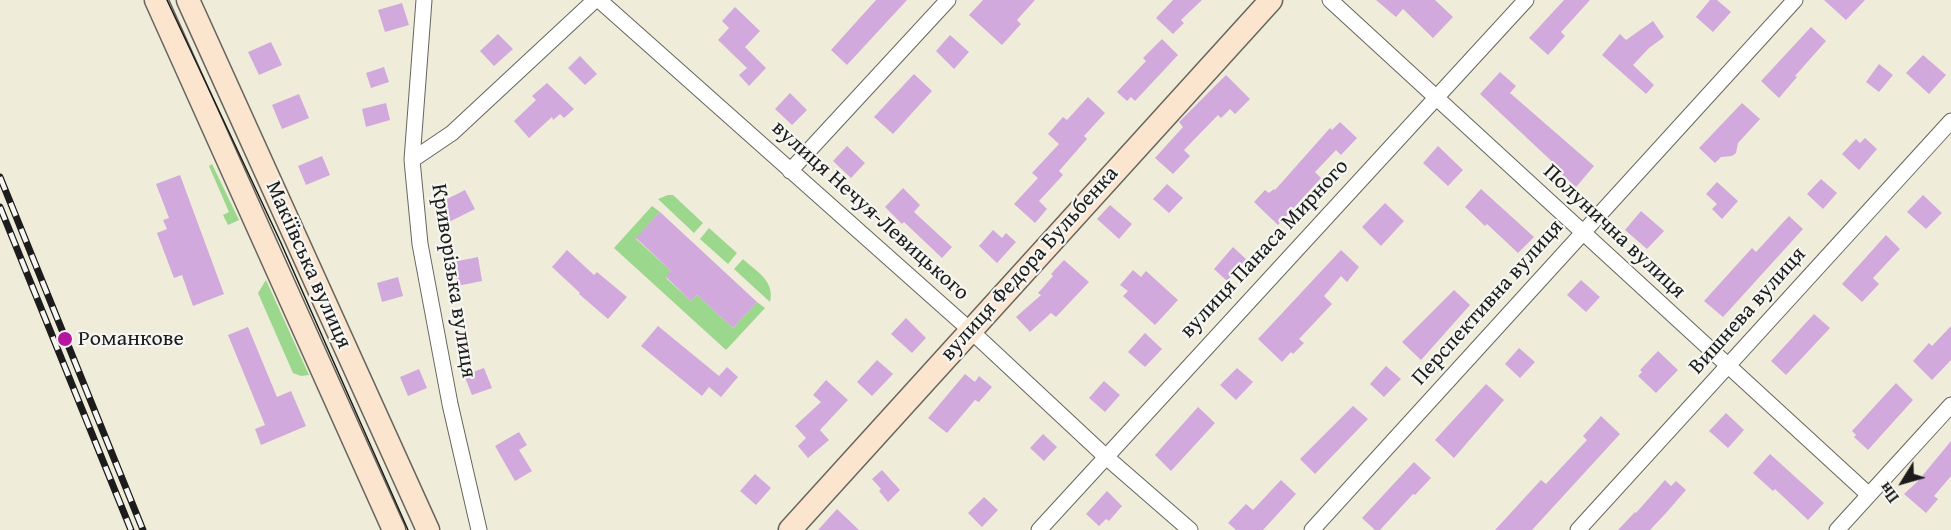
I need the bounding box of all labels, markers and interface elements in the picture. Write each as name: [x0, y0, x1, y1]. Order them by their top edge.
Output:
street label: вулиця Нечуя-Левицького: [766, 115, 974, 307]
street label: вулиця Панаса Мирного: [1175, 154, 1355, 344]
street label: Полунична вулиця: [1537, 159, 1691, 305]
street label: вулиця Федора Бульбенка: [936, 161, 1124, 367]
street label: Макіївська вулиця: [259, 177, 357, 353]
street label: Криворізька вулиця: [425, 182, 481, 380]
street label: Перспективна вулиця: [1407, 215, 1569, 391]
street label: Вишнева вулиця: [1684, 242, 1812, 380]
place label: Романкове: [78, 326, 184, 352]
marker: Романкове: [56, 330, 74, 348]
north arrow: [1873, 452, 1933, 512]
text: Пн: [1873, 477, 1904, 508]

